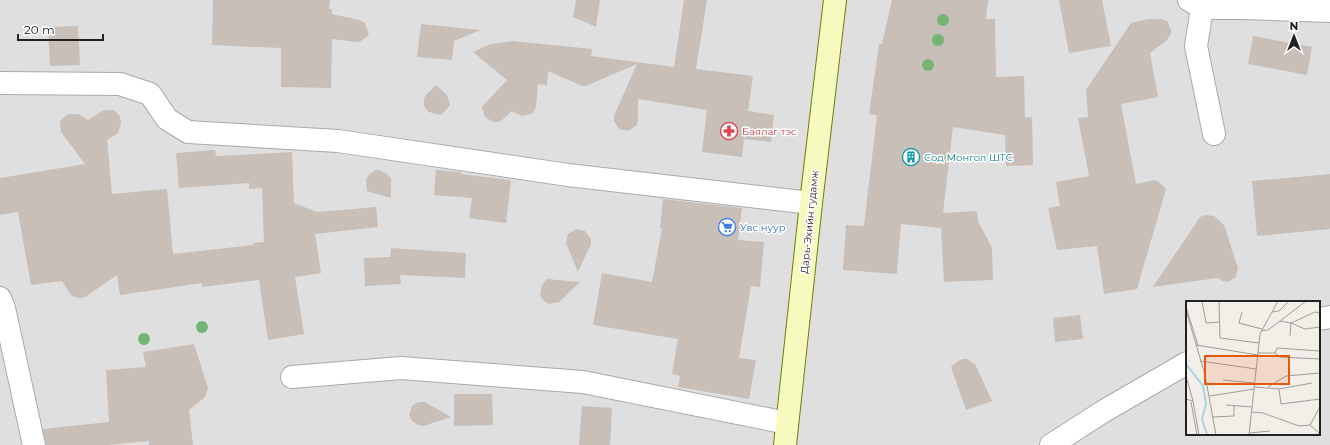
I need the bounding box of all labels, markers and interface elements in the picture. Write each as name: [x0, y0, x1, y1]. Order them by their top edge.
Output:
scale bar: [18, 16, 103, 42]
north arrow: [1274, 16, 1314, 56]
text: N: [1290, 19, 1298, 33]
text: 20 m: [24, 22, 55, 37]
pharmacy icon: Баялаг тэс: [719, 121, 739, 141]
place label: Баялаг тэс: [742, 125, 797, 138]
building icon: Сод Монгол ШТС: [901, 147, 921, 167]
place label: Сод Монгол ШТС: [924, 151, 1013, 164]
street label: Дарь-Эхийн гудамж: [798, 169, 821, 274]
supermarket icon: Увс нуур: [717, 217, 737, 237]
place label: Увс нуур: [740, 221, 786, 234]
inset map: [1186, 301, 1320, 435]

